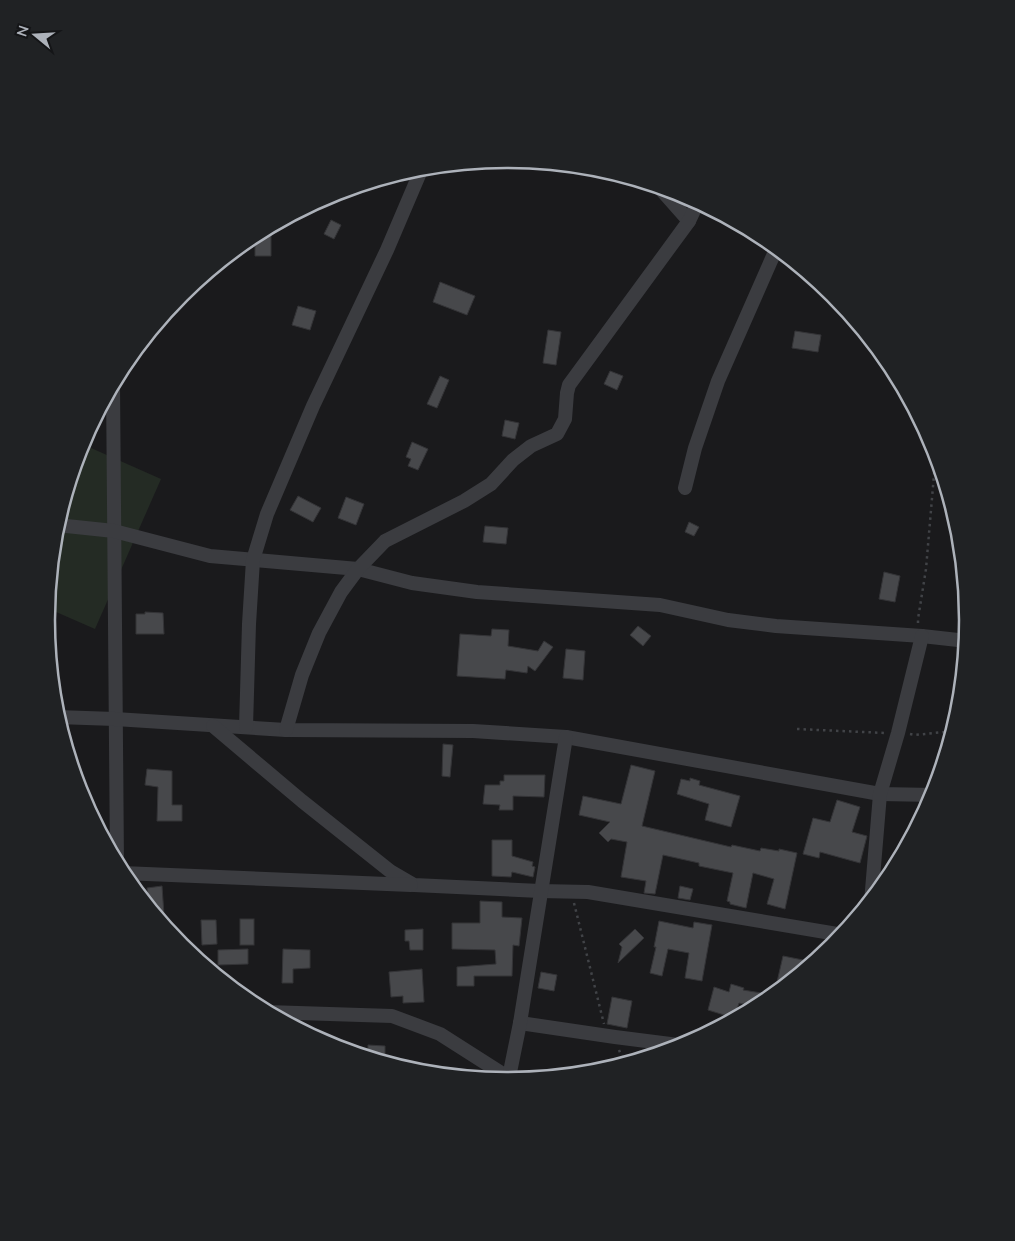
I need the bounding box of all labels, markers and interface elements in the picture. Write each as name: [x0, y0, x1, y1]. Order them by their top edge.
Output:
north arrow: [10, 10, 60, 60]
text: N: [12, 23, 34, 39]

